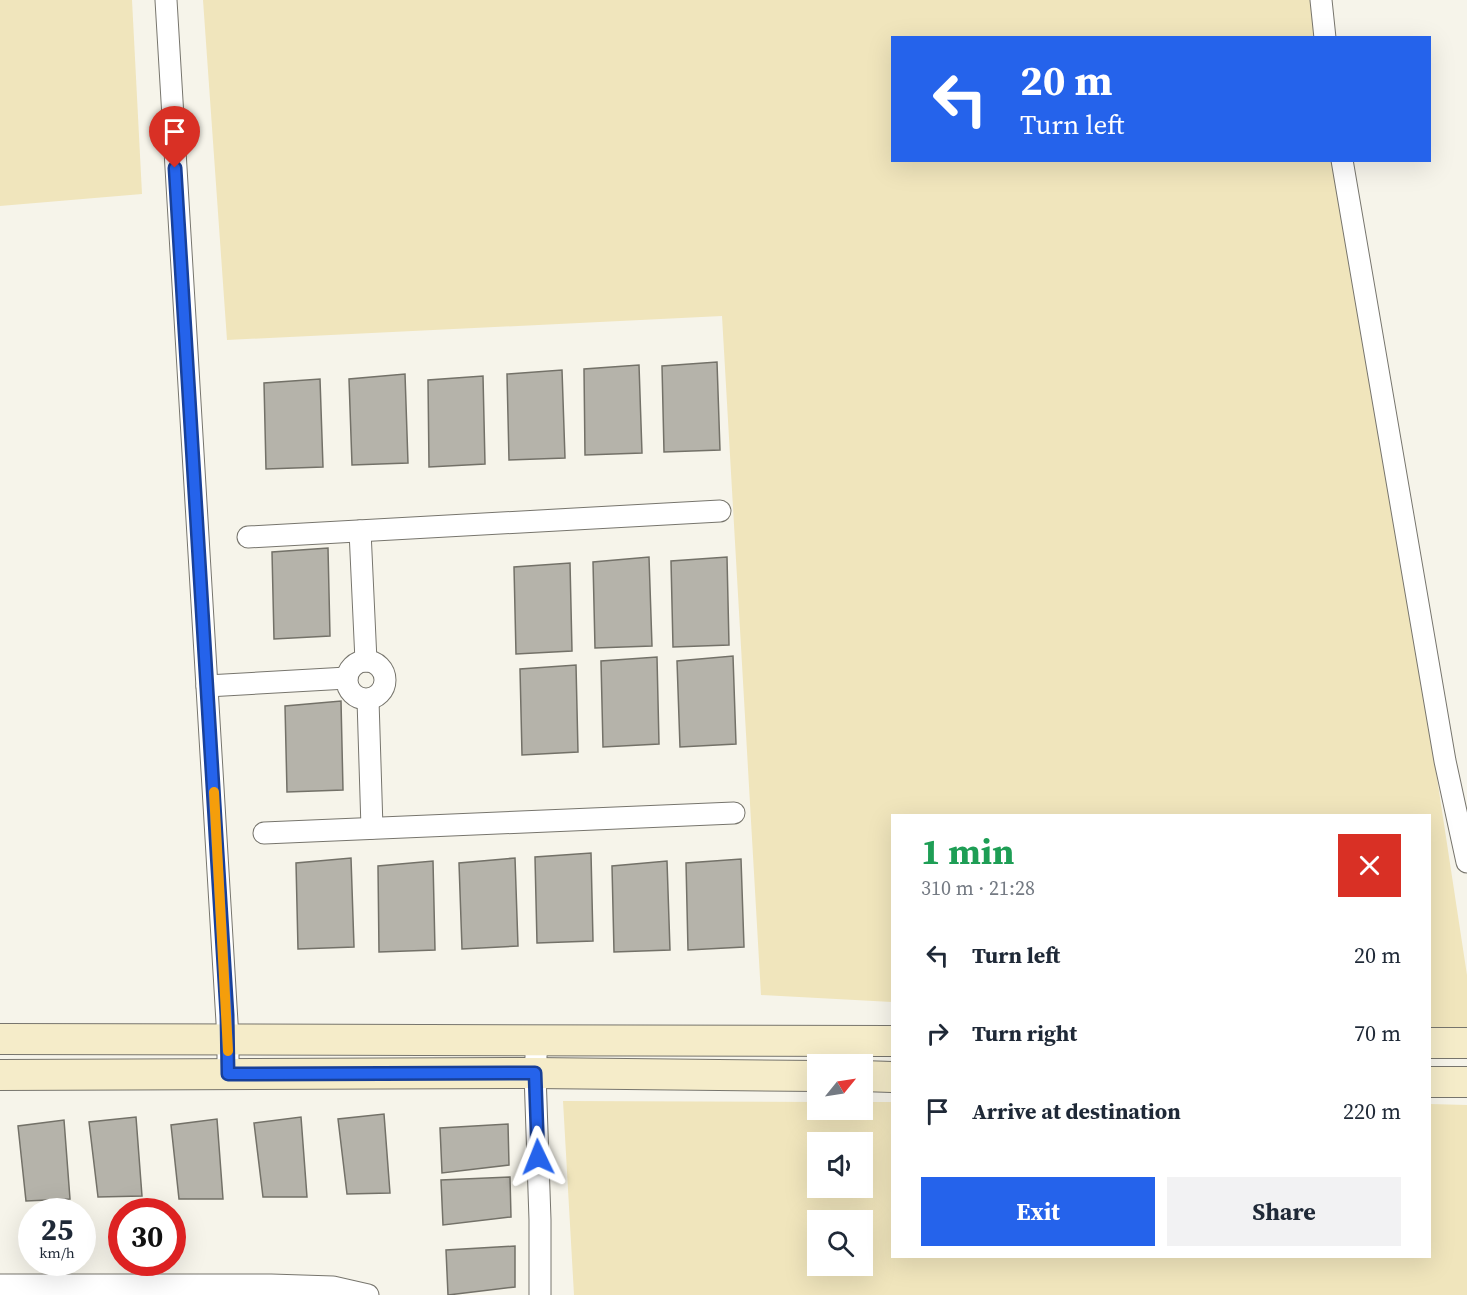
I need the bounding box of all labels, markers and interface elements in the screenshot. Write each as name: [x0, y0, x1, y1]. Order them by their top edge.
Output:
text: 20 m: [1020, 51, 1113, 109]
icon: left: [921, 60, 999, 138]
pin: [149, 106, 200, 168]
text: Turn left: [1020, 106, 1124, 143]
icon: arrive: [158, 115, 191, 148]
text: 1 min: [921, 827, 1014, 876]
button: close: [1338, 834, 1401, 897]
text: 310 m · 21:28: [921, 874, 1035, 902]
icon: left: [921, 939, 954, 972]
text: Turn left: [972, 940, 1060, 970]
text: 20 m: [1354, 940, 1401, 970]
icon: right: [921, 1017, 954, 1050]
text: Turn right: [972, 1018, 1077, 1048]
text: 70 m: [1354, 1018, 1401, 1048]
north arrow: [807, 1054, 873, 1120]
map controls: [807, 1054, 873, 1276]
icon: arrive: [921, 1095, 954, 1128]
text: Arrive at destination: [972, 1096, 1181, 1126]
text: 220 m: [1343, 1096, 1401, 1126]
position arrow: [506, 1125, 570, 1189]
button: sound: [807, 1132, 873, 1198]
button: Exit: [921, 1177, 1155, 1246]
button: Share: [1167, 1177, 1401, 1246]
speed limit sign: 30: [108, 1198, 186, 1276]
text: 25: [41, 1209, 73, 1250]
button: search: [807, 1210, 873, 1276]
text: km/h: [39, 1242, 75, 1263]

